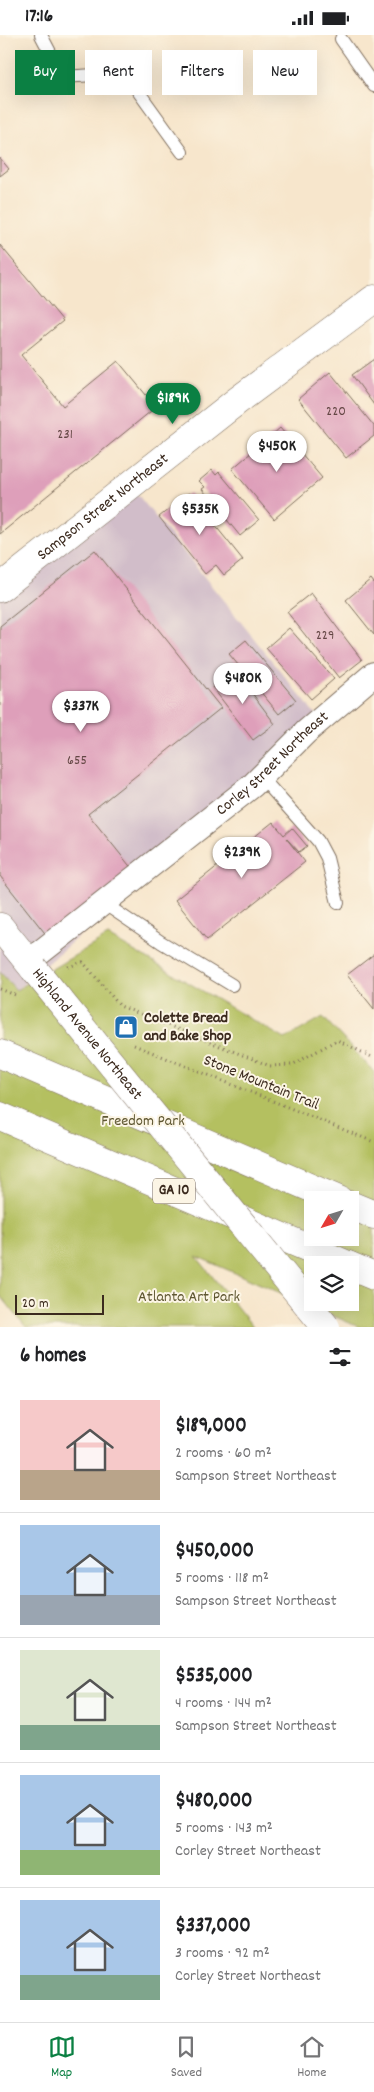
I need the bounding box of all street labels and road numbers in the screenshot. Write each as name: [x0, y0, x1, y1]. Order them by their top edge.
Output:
street label: Sampson Street Northeast: [32, 448, 174, 566]
street label: Corley Street Northeast: [211, 706, 334, 821]
street label: Highland Avenue Northeast: [26, 963, 148, 1105]
street label: Stone Mountain Trail: [200, 1049, 322, 1117]
road number: GA 10: [153, 1179, 195, 1203]

